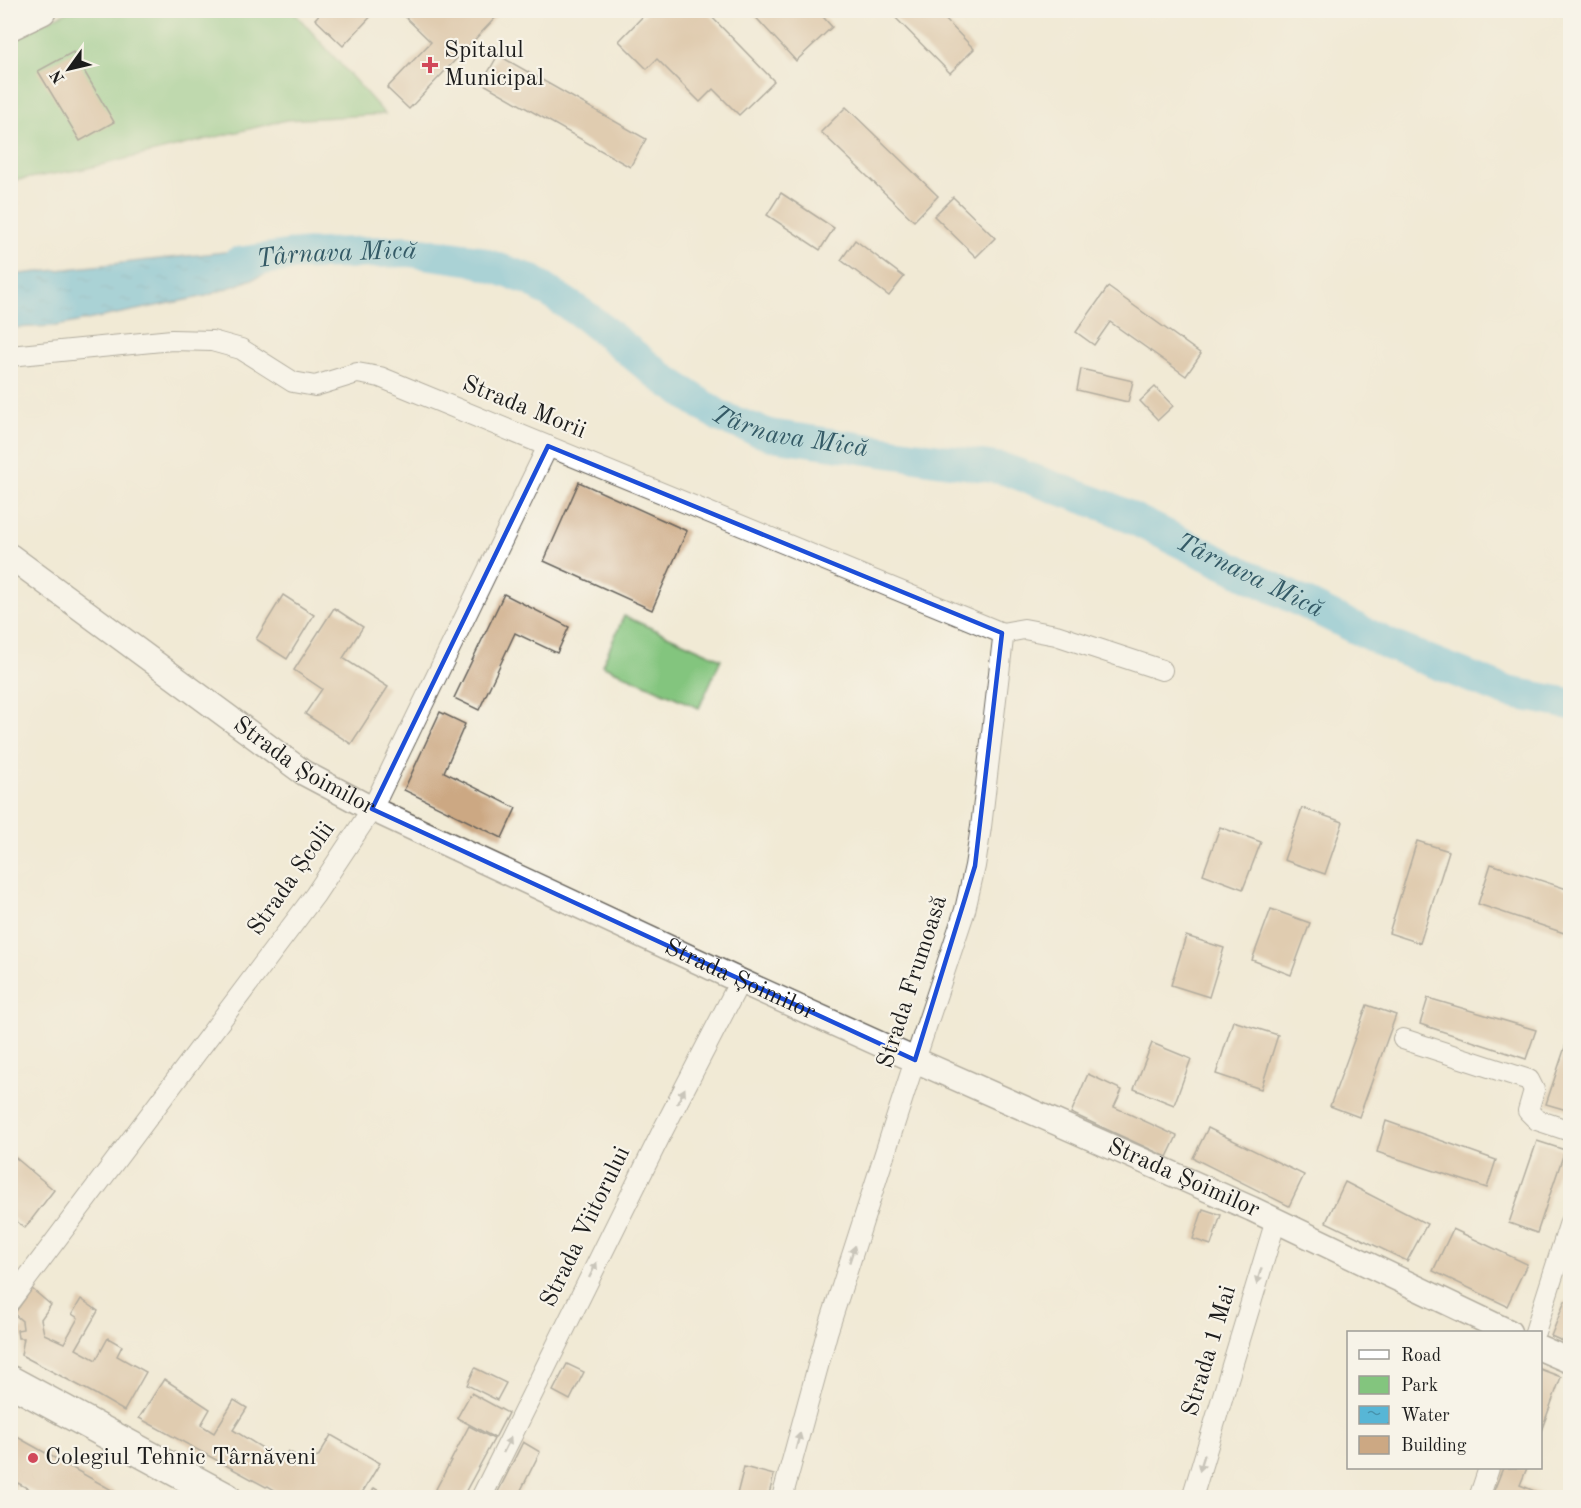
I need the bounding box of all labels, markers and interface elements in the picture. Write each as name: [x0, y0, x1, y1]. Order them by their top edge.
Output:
north arrow: [39, 39, 99, 99]
place label: Spitalul Municipal: [444, 39, 544, 91]
marker: Spitalul Municipal: [421, 56, 439, 74]
text: N: [48, 66, 68, 86]
water label: Târnava Mică: [255, 237, 419, 273]
street label: Strada Morii: [459, 372, 589, 444]
water label: Târnava Mică: [706, 401, 870, 462]
water label: Târnava Mică: [1172, 529, 1327, 623]
street label: Strada Șoimilor: [228, 713, 379, 820]
street label: Strada Școlii: [244, 818, 340, 940]
street label: Strada Frumoasă: [874, 893, 952, 1071]
street label: Strada Șoimilor: [660, 935, 819, 1025]
one-way arrow: [676, 1087, 685, 1104]
street label: Strada Șoimilor: [1104, 1135, 1263, 1223]
street label: Strada Viitorului: [537, 1143, 635, 1311]
one-way arrow: [848, 1245, 857, 1263]
one-way arrow: [589, 1262, 598, 1279]
one-way arrow: [1254, 1267, 1263, 1285]
street label: Strada 1 Mai: [1179, 1283, 1241, 1419]
legend: [1347, 1331, 1542, 1469]
text: Road: [1401, 1347, 1441, 1365]
text: Park: [1401, 1377, 1438, 1395]
text: Water: [1401, 1407, 1450, 1425]
one-way arrow: [793, 1432, 803, 1450]
one-way arrow: [502, 1436, 512, 1454]
text: Building: [1401, 1437, 1467, 1455]
place label: Colegiul Tehnic Târnăveni: [45, 1446, 316, 1470]
marker: Colegiul Tehnic Târnăveni: [26, 1451, 40, 1465]
one-way arrow: [1197, 1454, 1206, 1472]

